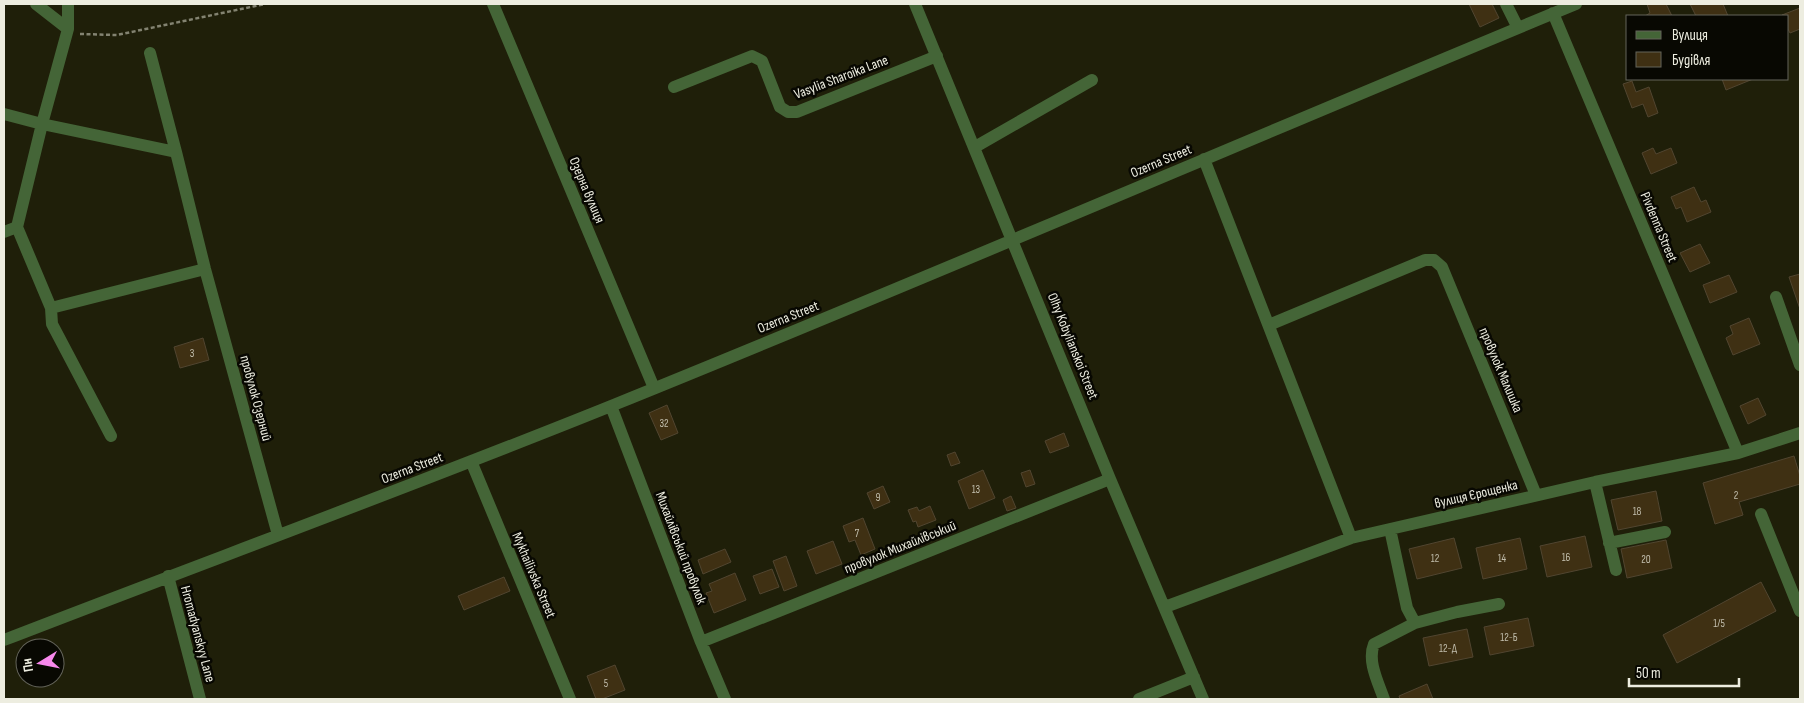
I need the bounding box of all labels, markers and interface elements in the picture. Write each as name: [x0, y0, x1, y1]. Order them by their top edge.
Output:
legend: [1626, 15, 1789, 80]
text: Вулиця: [1672, 26, 1708, 45]
street label: Vasylia Sharoika Lane: [792, 51, 890, 103]
text: Будівля: [1672, 51, 1711, 70]
street label: Ozerna Street: [1128, 141, 1194, 181]
street label: Озерна вулиця: [565, 154, 609, 226]
street label: Pivdenna Street: [1637, 189, 1681, 265]
street label: Olhy Kobylianskoi Street: [1044, 290, 1102, 402]
street label: Ozerna Street: [755, 297, 821, 337]
street label: провулок Малишка: [1475, 325, 1527, 415]
house number: 3: [190, 347, 195, 360]
street label: провулок Озерний: [236, 353, 276, 443]
house number: 32: [659, 417, 669, 430]
street label: Ozerna Street: [379, 449, 445, 487]
street label: вулиця Єрощенка: [1433, 476, 1519, 512]
house number: 13: [972, 483, 981, 496]
street label: Михайлівський провулок: [652, 489, 711, 607]
house number: 2: [1734, 489, 1739, 502]
house number: 9: [876, 491, 881, 504]
house number: 18: [1633, 505, 1642, 518]
street label: провулок Михайлівський: [842, 517, 959, 577]
house number: 7: [855, 527, 860, 540]
street label: Mykhailivska Street: [508, 530, 560, 620]
house number: 16: [1562, 551, 1571, 564]
house number: 12: [1431, 552, 1440, 565]
house number: 14: [1498, 552, 1507, 565]
house number: 20: [1641, 553, 1651, 566]
street label: Hromadyanskyy Lane: [177, 584, 219, 684]
house number: 1/5: [1713, 617, 1725, 630]
house number: 12-Б: [1500, 631, 1518, 644]
north arrow: [15, 638, 65, 688]
house number: 12-Д: [1439, 642, 1458, 655]
scale bar: [1629, 656, 1739, 688]
text: Пн: [18, 657, 37, 673]
text: 50 m: [1636, 664, 1661, 683]
house number: 5: [604, 677, 608, 690]

